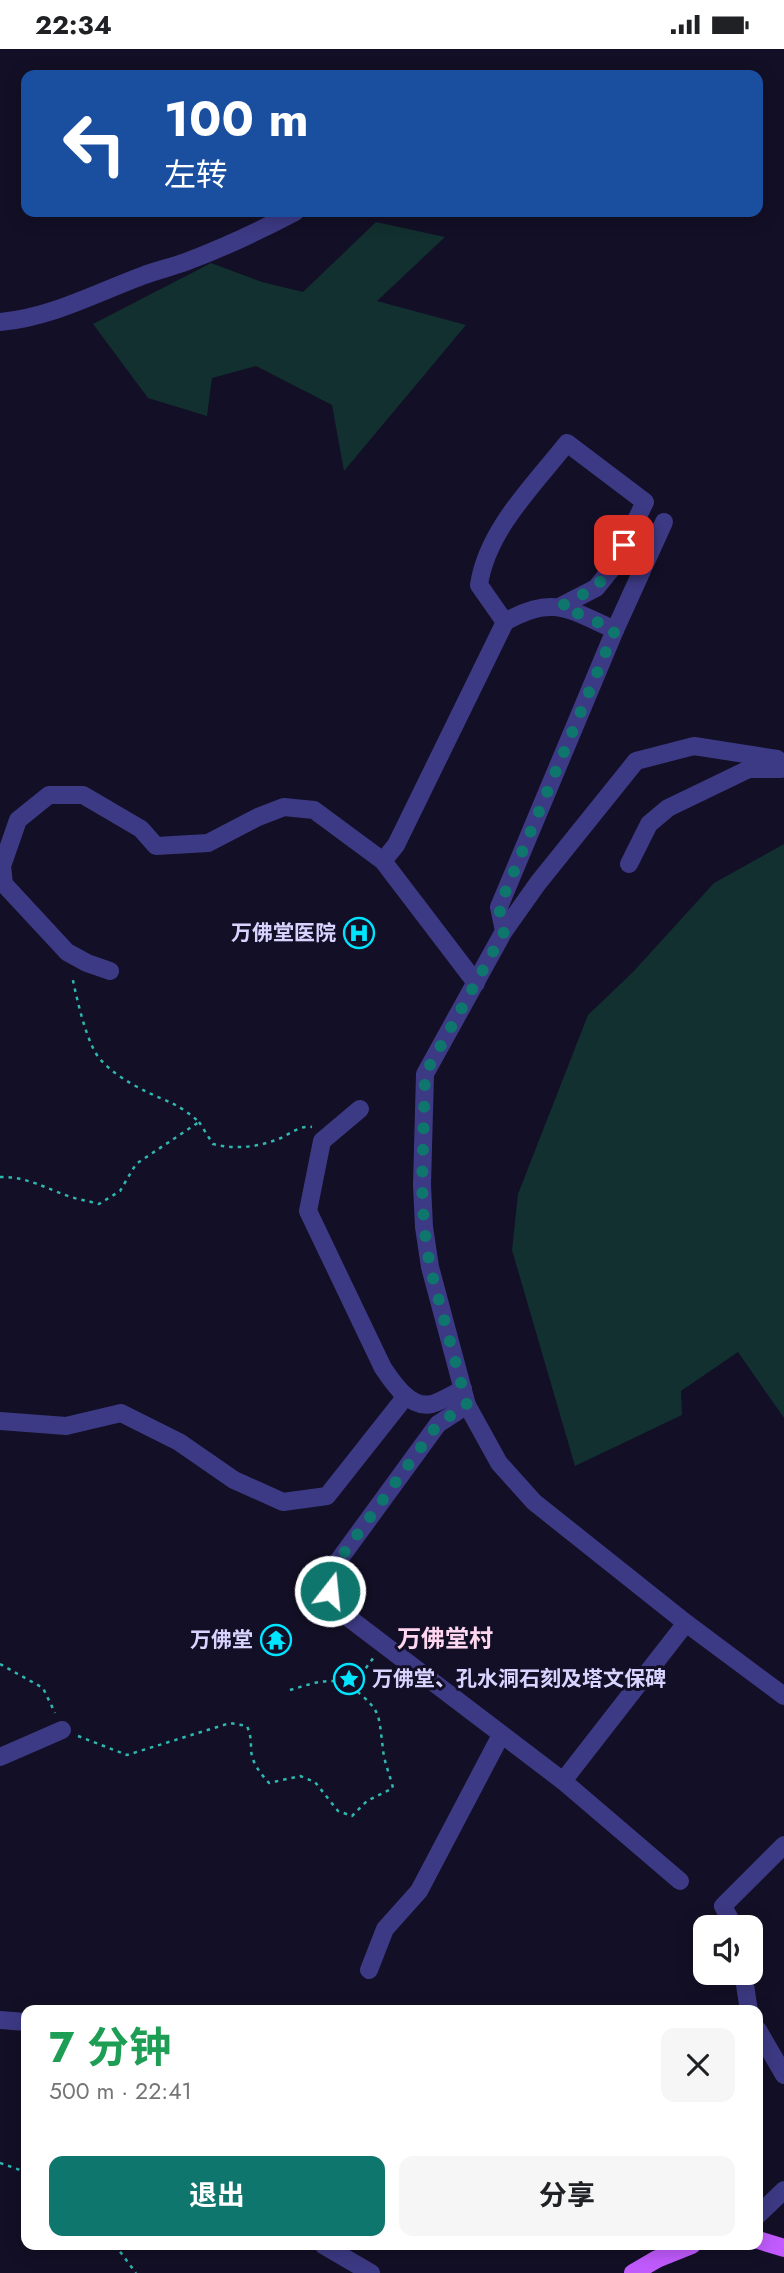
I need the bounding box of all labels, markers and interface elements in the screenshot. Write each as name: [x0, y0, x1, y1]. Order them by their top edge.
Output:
text: 22:34: [35, 6, 112, 44]
text: 100 m: [164, 84, 309, 154]
icon: left: [49, 98, 140, 189]
text: 左转: [164, 152, 228, 198]
pin: [594, 515, 654, 575]
icon: arrive: [605, 526, 643, 564]
hospital icon: 万佛堂医院: [342, 916, 376, 950]
place label: 万佛堂医院: [231, 918, 336, 948]
position arrow: [293, 1554, 367, 1628]
district label: 万佛堂村: [397, 1621, 493, 1656]
temple icon: 万佛堂: [259, 1623, 293, 1657]
place label: 万佛堂: [190, 1625, 253, 1655]
place icon: 万佛堂、孔水洞石刻及塔文保碑: [332, 1662, 366, 1696]
place label: 万佛堂、孔水洞石刻及塔文保碑: [372, 1664, 666, 1694]
map controls: [693, 1915, 763, 1985]
button: sound: [693, 1915, 763, 1985]
text: 7 分钟: [49, 2017, 171, 2078]
button: close: [661, 2028, 735, 2102]
text: 500 m · 22:41: [49, 2074, 192, 2108]
button: 退出: [49, 2156, 385, 2236]
button: 分享: [399, 2156, 735, 2236]

